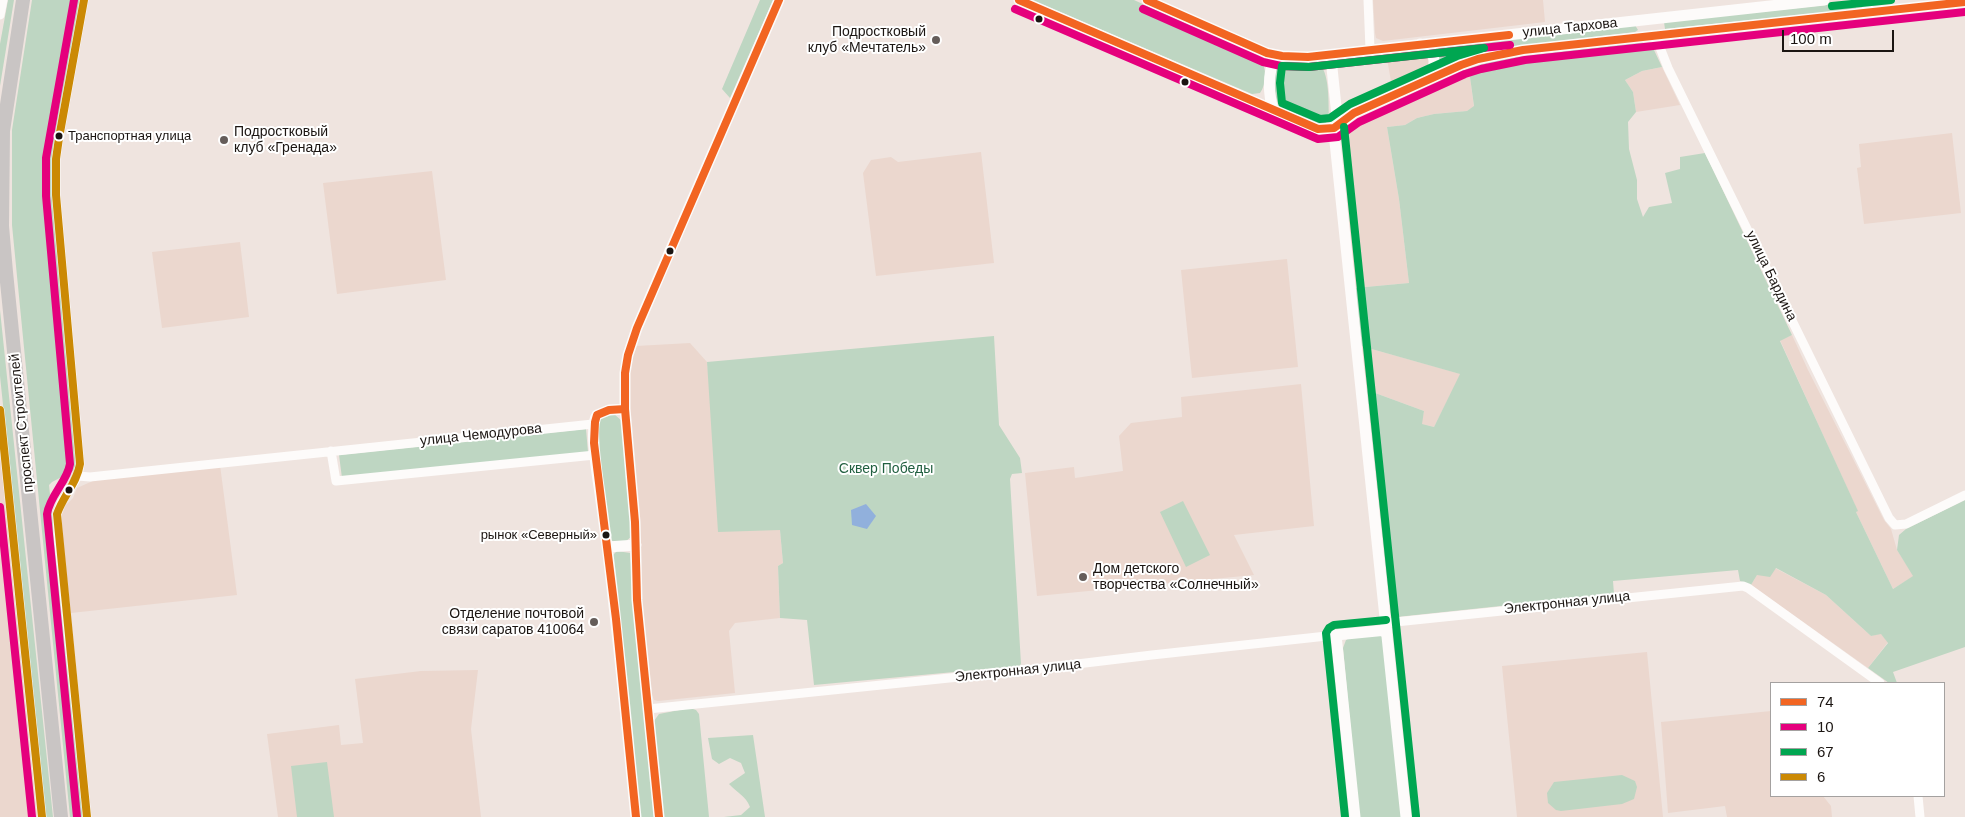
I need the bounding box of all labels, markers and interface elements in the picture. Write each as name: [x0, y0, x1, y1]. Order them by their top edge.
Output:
unlabelled marker: [1034, 14, 1044, 24]
street label: улица Тархова: [1522, 15, 1618, 41]
scale bar: [1785, 20, 1898, 52]
place label: Подростковый клуб «Мечтатель»: [808, 24, 926, 56]
text: 100 m: [1790, 30, 1832, 47]
marker: Подростковый клуб «Мечтатель»: [930, 34, 942, 46]
unlabelled marker: [1180, 77, 1190, 87]
place label: Подростковый клуб «Гренада»: [234, 124, 337, 156]
place label: Транспортная улица: [68, 128, 191, 144]
marker: Транспортная улица: [54, 131, 64, 141]
marker: Подростковый клуб «Гренада»: [218, 134, 230, 146]
street label: улица Бардина: [1742, 228, 1800, 324]
unlabelled marker: [665, 246, 675, 256]
street label: проспект Строителей: [6, 353, 38, 493]
street label: улица Чемодурова: [419, 420, 543, 450]
park label: Сквер Победы: [839, 461, 933, 477]
unlabelled marker: [64, 485, 74, 495]
place label: рынок «Северный»: [481, 527, 597, 543]
marker: рынок «Северный»: [601, 530, 611, 540]
place label: Дом детского творчества «Солнечный»: [1093, 561, 1259, 594]
marker: Дом детского творчества «Солнечный»: [1077, 571, 1089, 583]
street label: Электронная улица: [1503, 588, 1631, 618]
place label: Отделение почтовой связи саратов 410064: [442, 606, 584, 638]
marker: Отделение почтовой связи саратов 410064: [588, 616, 600, 628]
street label: Электронная улица: [954, 656, 1082, 686]
legend: [1770, 682, 1945, 797]
text: 74: [1817, 693, 1834, 710]
text: 10: [1817, 718, 1834, 735]
text: 67: [1817, 743, 1834, 760]
text: 6: [1817, 768, 1825, 785]

